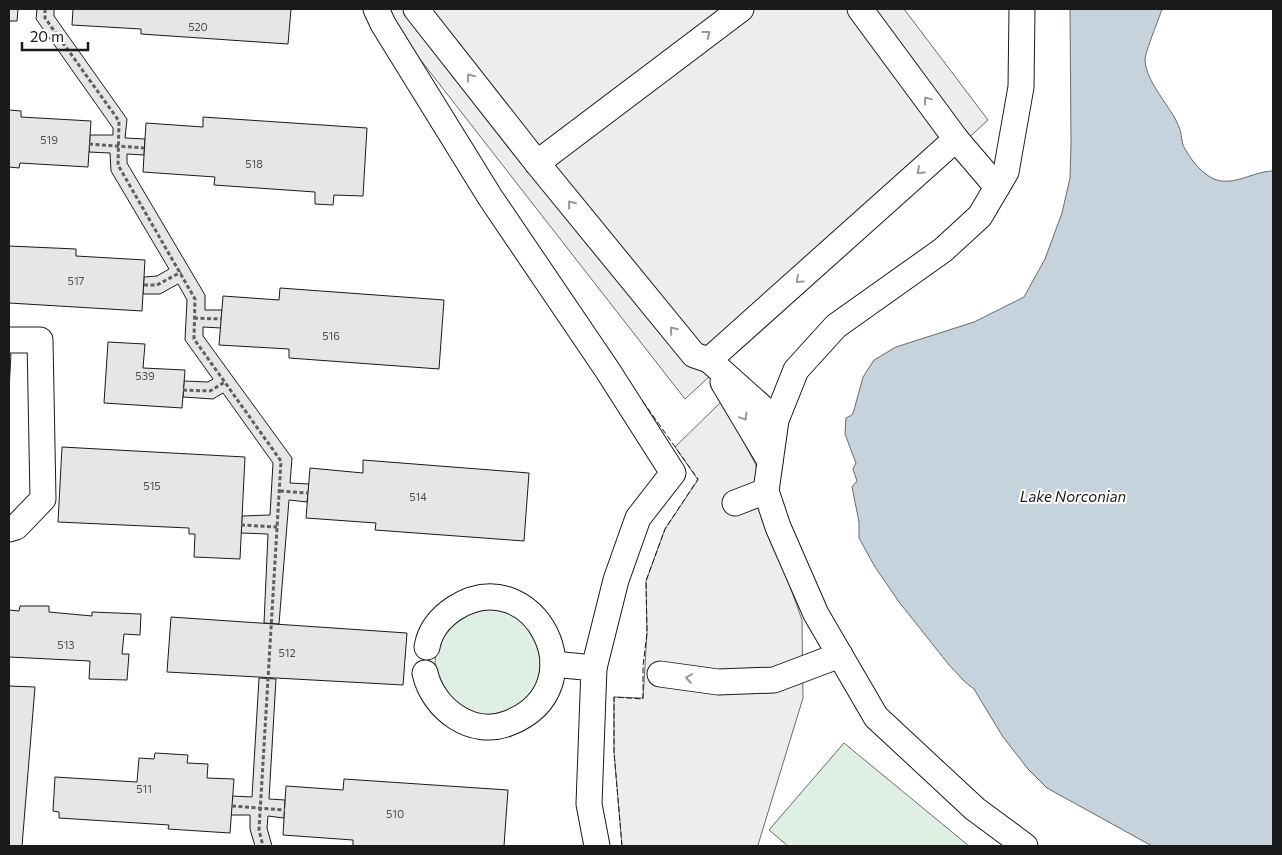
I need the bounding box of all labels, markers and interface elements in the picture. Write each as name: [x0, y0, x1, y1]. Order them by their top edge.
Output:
scale bar: [22, 20, 89, 52]
house number: 520: [188, 20, 208, 33]
text: 20 m: [30, 27, 64, 45]
one-way arrow: [701, 32, 710, 40]
one-way arrow: [466, 73, 475, 82]
one-way arrow: [925, 97, 933, 106]
house number: 519: [40, 133, 58, 146]
house number: 518: [245, 157, 263, 170]
one-way arrow: [917, 166, 926, 175]
one-way arrow: [568, 201, 576, 210]
house number: 517: [68, 274, 85, 287]
one-way arrow: [796, 274, 805, 283]
one-way arrow: [671, 327, 679, 336]
house number: 516: [322, 329, 340, 342]
house number: 539: [135, 369, 155, 382]
one-way arrow: [737, 411, 747, 420]
house number: 515: [143, 479, 161, 492]
water label: Lake Norconian: [1020, 487, 1126, 505]
house number: 514: [409, 490, 427, 503]
house number: 513: [57, 638, 75, 651]
house number: 512: [278, 646, 296, 659]
one-way arrow: [685, 673, 693, 684]
house number: 511: [136, 782, 152, 795]
house number: 510: [386, 807, 404, 820]

